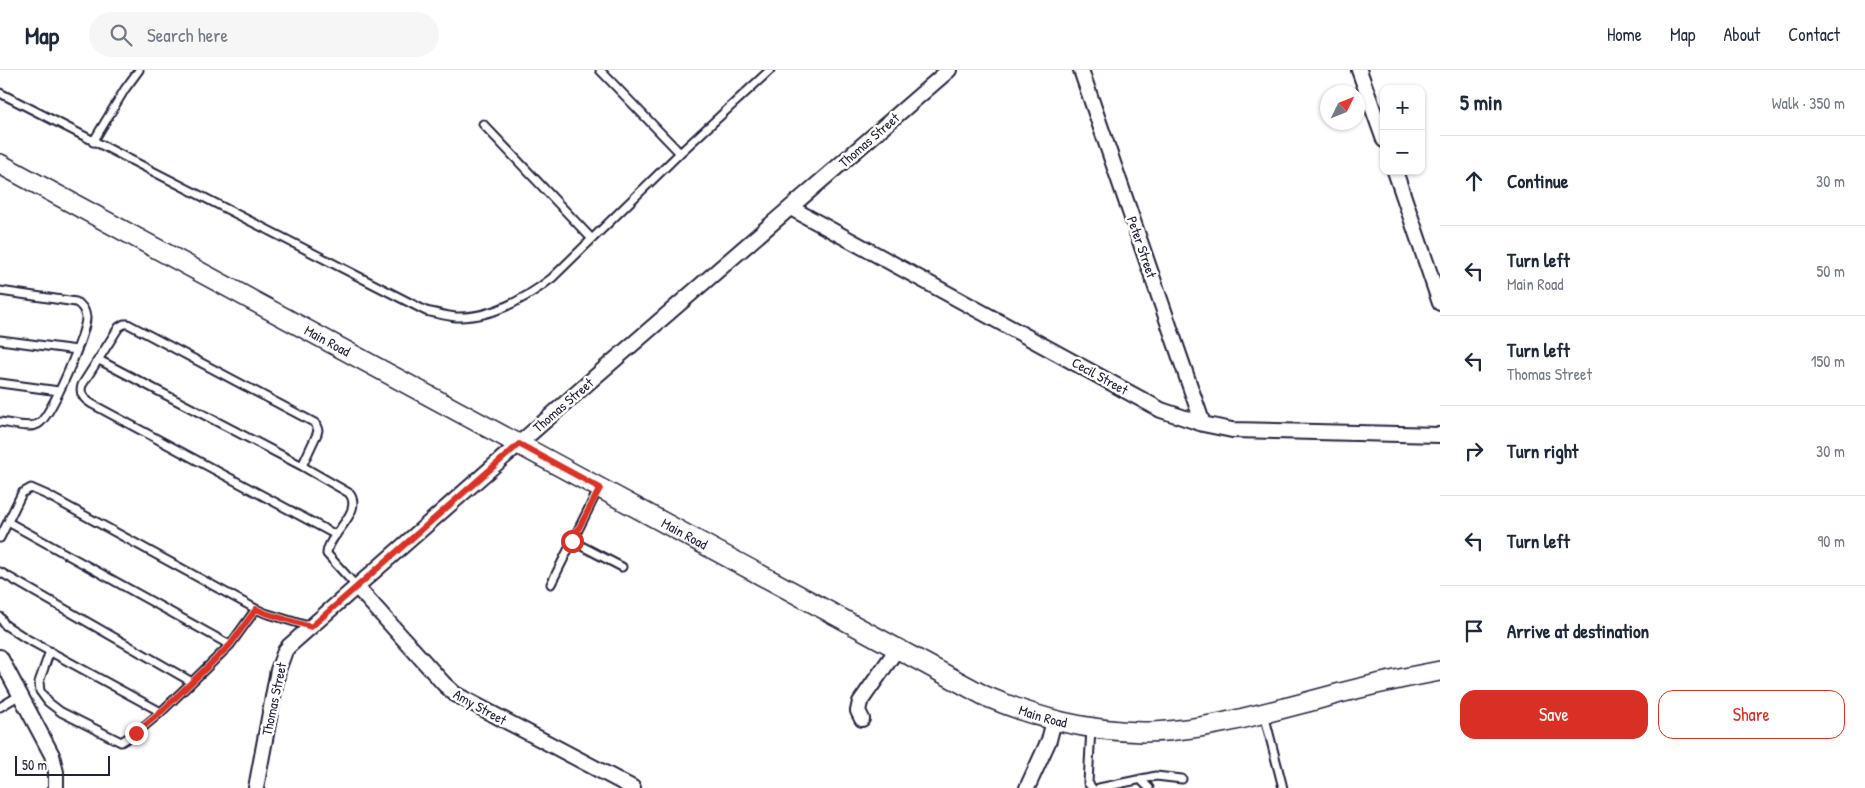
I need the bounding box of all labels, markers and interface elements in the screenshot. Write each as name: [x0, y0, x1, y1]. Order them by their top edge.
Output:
search box: [89, 12, 439, 57]
text: Map: [25, 19, 59, 51]
icon: search: [107, 21, 135, 49]
text: Search here: [147, 22, 228, 48]
text: Home: [1607, 22, 1642, 47]
text: Map: [1670, 22, 1695, 47]
text: About: [1723, 22, 1760, 47]
text: Contact: [1788, 22, 1840, 47]
north arrow: [1320, 85, 1365, 130]
map controls: [1380, 85, 1425, 175]
button: +: [1380, 85, 1425, 130]
text: 5 min: [1460, 88, 1502, 117]
text: Walk · 350 m: [1772, 92, 1845, 114]
street label: Thomas Street: [834, 108, 903, 171]
button: −: [1380, 130, 1425, 175]
icon: ahead: [1460, 167, 1488, 195]
text: Continue: [1507, 168, 1568, 194]
text: 30 m: [1816, 170, 1845, 192]
street label: Peter Street: [1123, 214, 1162, 280]
text: Turn left: [1507, 247, 1570, 273]
icon: left: [1460, 257, 1488, 285]
text: 50 m: [1817, 260, 1845, 282]
text: Main Road: [1507, 273, 1564, 295]
street label: Main Road: [301, 320, 354, 361]
text: Turn left: [1507, 337, 1570, 363]
icon: left: [1460, 347, 1488, 375]
text: 150 m: [1811, 350, 1845, 372]
street label: Cecil Street: [1069, 352, 1132, 399]
text: Thomas Street: [1507, 363, 1592, 385]
street label: Thomas Street: [528, 373, 597, 436]
icon: right: [1460, 437, 1488, 465]
text: Turn right: [1507, 438, 1578, 464]
text: 30 m: [1816, 440, 1845, 462]
street label: Main Road: [658, 513, 712, 554]
icon: left: [1460, 527, 1488, 555]
text: Turn left: [1507, 528, 1570, 554]
route start: [561, 530, 584, 553]
text: 90 m: [1817, 530, 1845, 552]
icon: arrive: [1460, 617, 1488, 645]
text: Arrive at destination: [1507, 618, 1649, 644]
street label: Thomas Street: [256, 660, 291, 737]
street label: Amy Street: [450, 684, 510, 730]
button: Save: [1460, 690, 1648, 739]
button: Share: [1658, 690, 1845, 739]
street label: Main Road: [1016, 700, 1070, 732]
route end: [125, 722, 148, 745]
scale bar: [15, 753, 110, 776]
text: 50 m: [22, 755, 47, 774]

